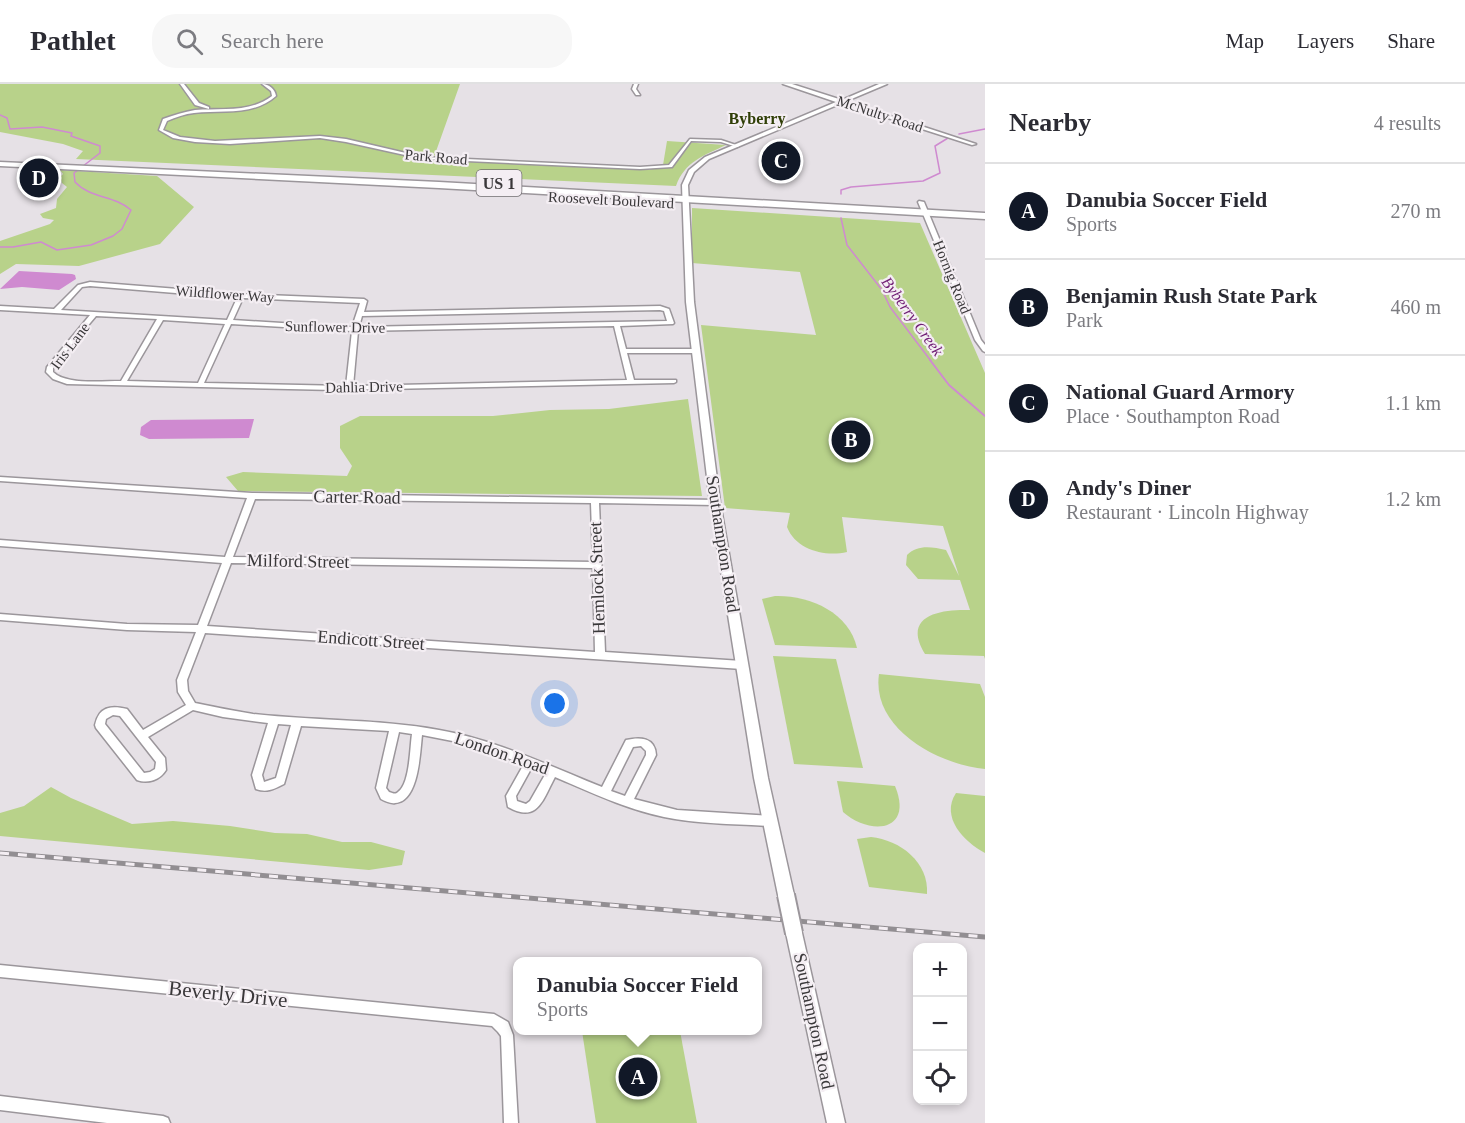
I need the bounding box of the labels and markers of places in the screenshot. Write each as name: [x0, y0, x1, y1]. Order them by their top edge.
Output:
pin: C: [762, 138, 800, 184]
pin: D: [20, 156, 58, 200]
pin: B: [832, 418, 870, 462]
pin: A: [618, 1054, 658, 1100]

